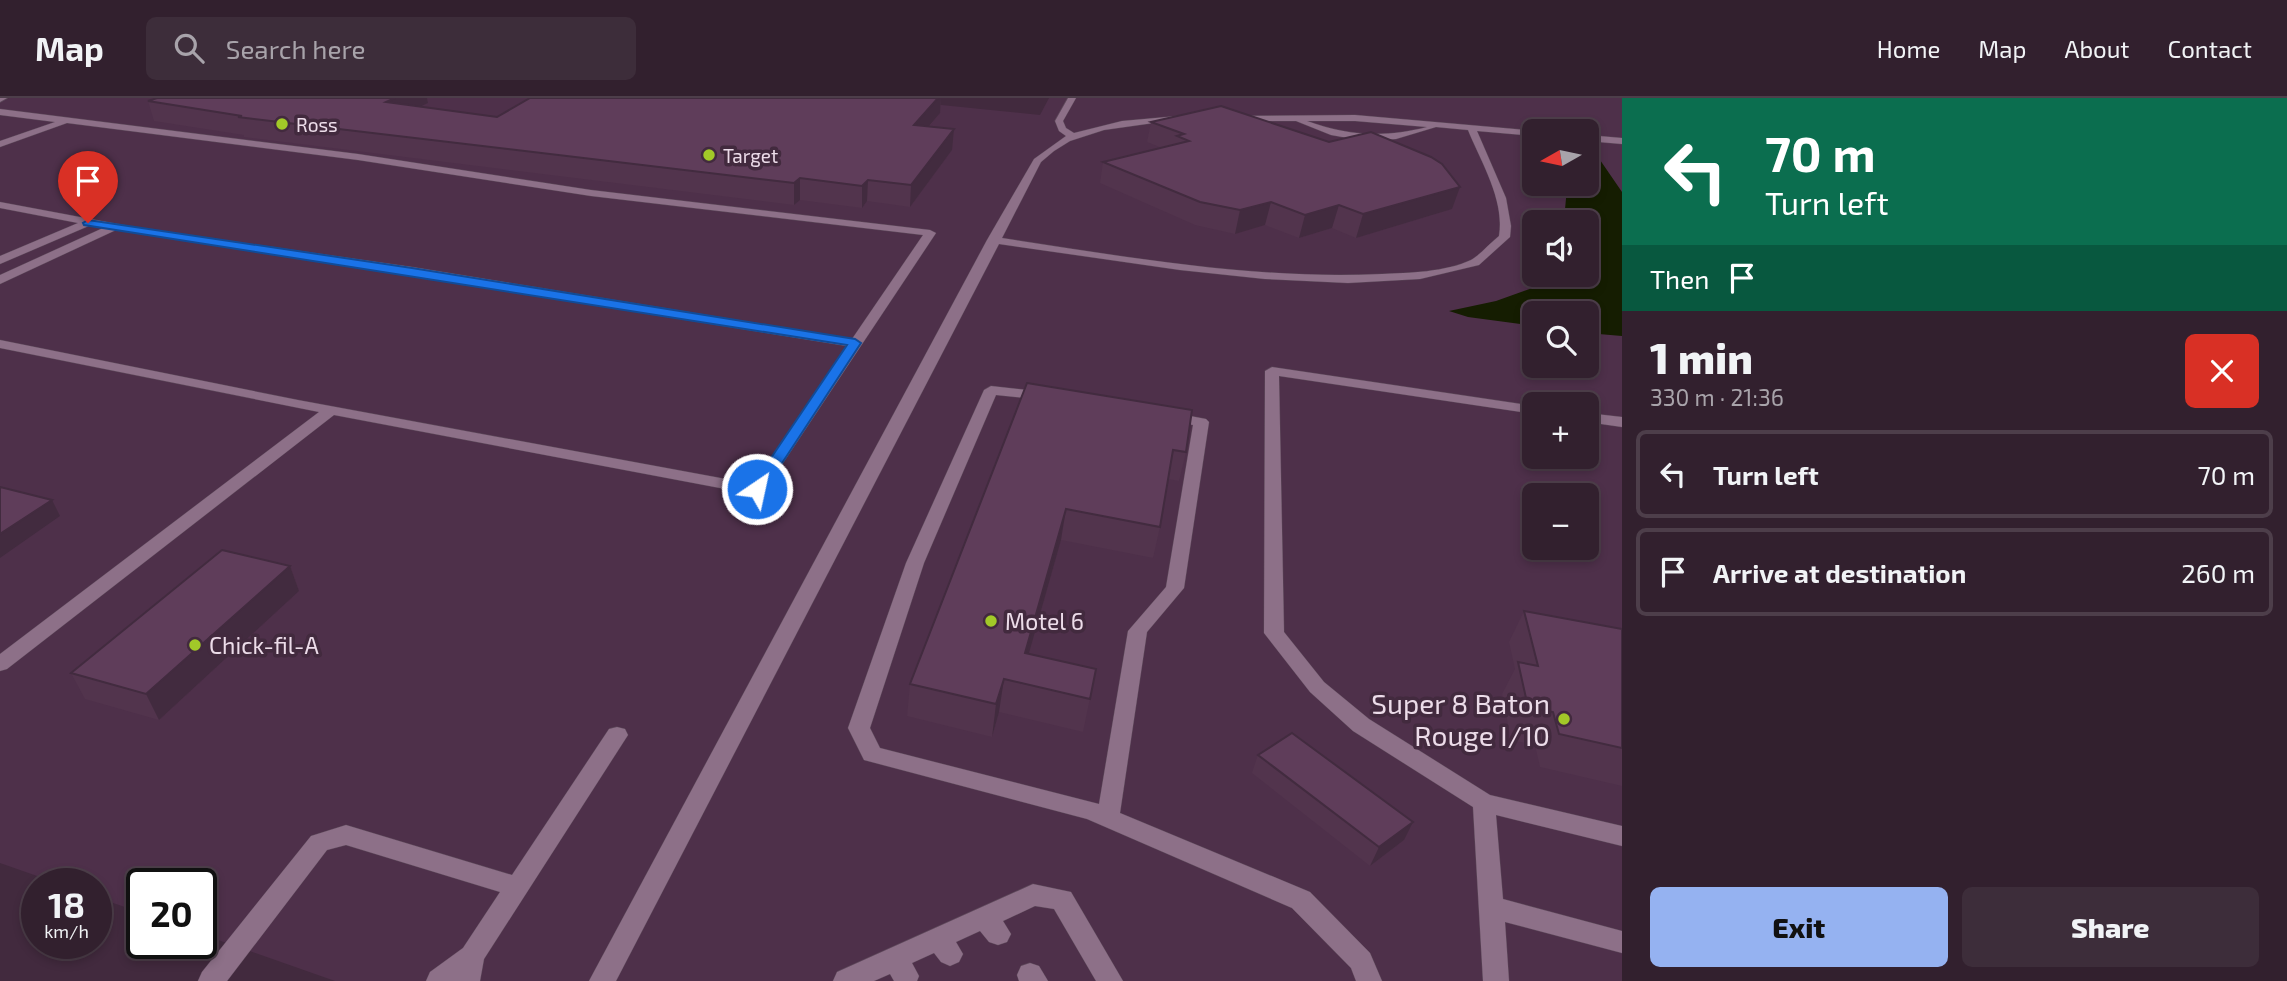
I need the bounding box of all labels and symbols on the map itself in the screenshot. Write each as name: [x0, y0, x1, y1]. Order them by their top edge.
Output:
place label: Ross: [296, 113, 338, 136]
marker: Ross: [274, 116, 290, 132]
north arrow: [1522, 119, 1600, 196]
place label: Target: [723, 144, 778, 167]
marker: Target: [701, 147, 717, 163]
pin: [58, 151, 118, 223]
position arrow: [720, 452, 794, 526]
place label: Motel 6: [1005, 607, 1084, 635]
marker: Motel 6: [983, 613, 999, 629]
place label: Chick-fil-A: [209, 631, 319, 659]
marker: Chick-fil-A: [187, 637, 203, 653]
place label: Super 8 Baton Rouge I/10: [1371, 686, 1550, 752]
marker: Super 8 Baton Rouge I/10: [1556, 711, 1572, 727]
speed limit sign: 20: [126, 868, 217, 959]

